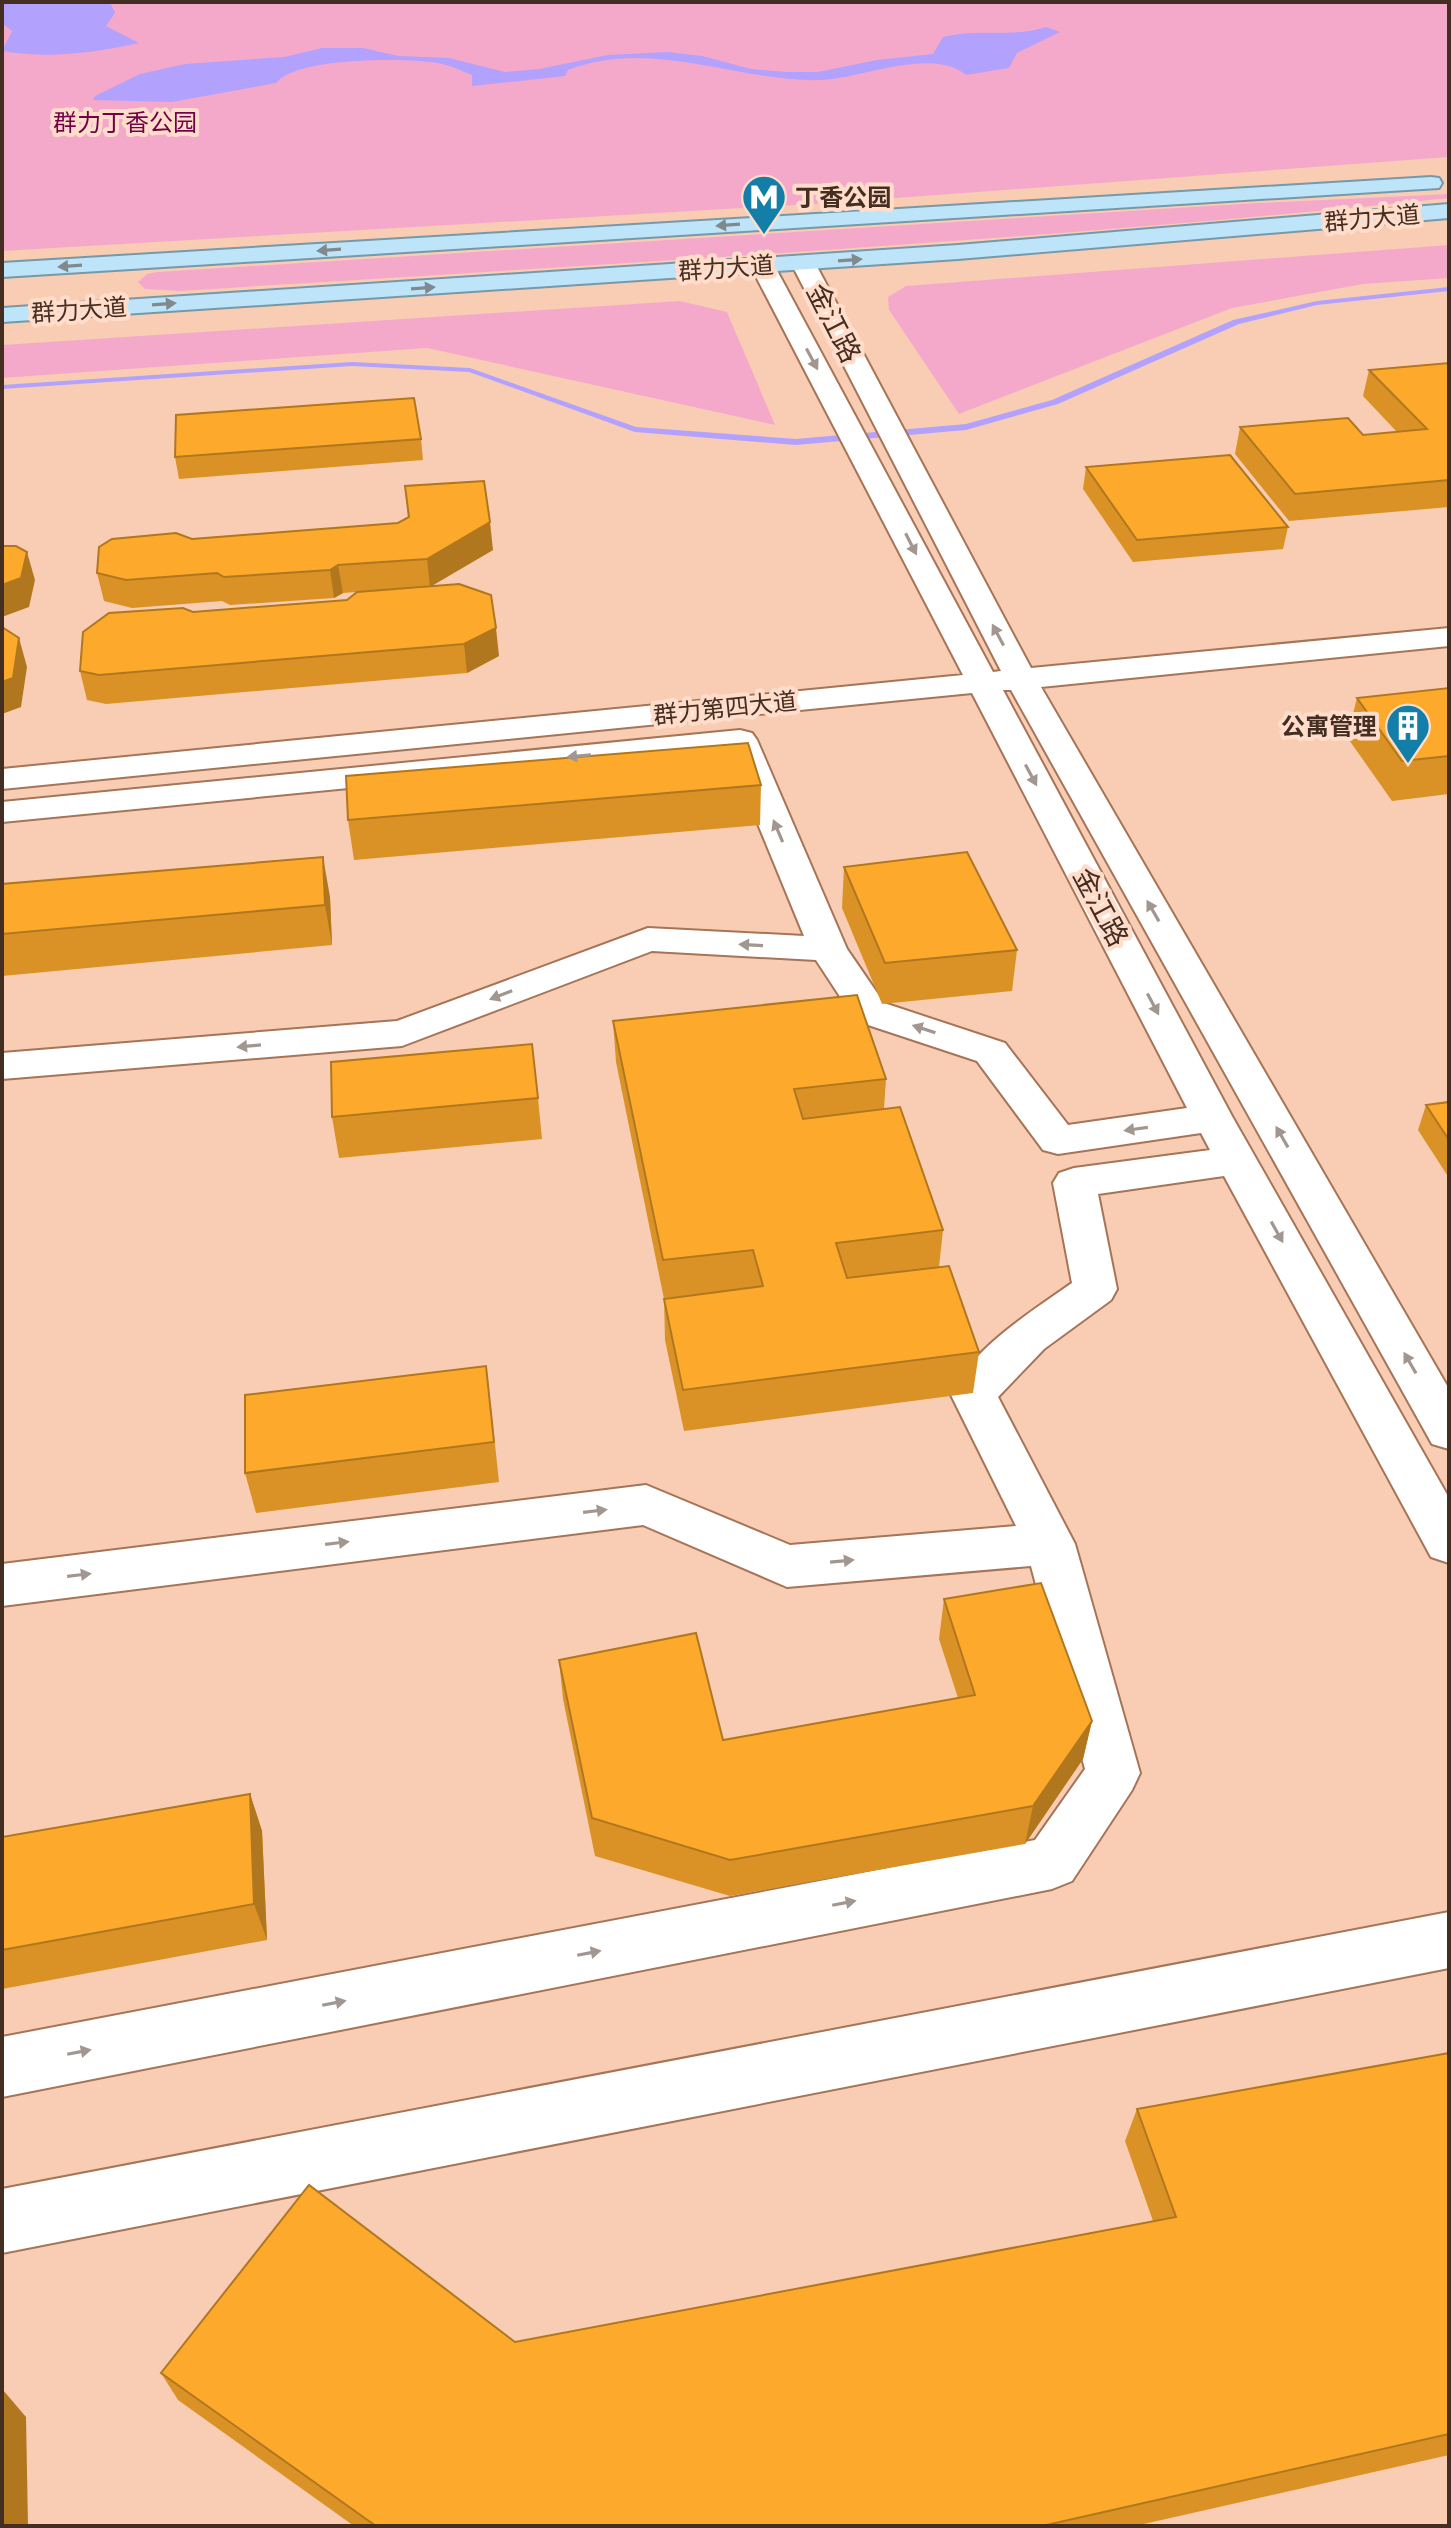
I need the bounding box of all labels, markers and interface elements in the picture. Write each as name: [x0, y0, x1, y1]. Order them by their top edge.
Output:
park label: 群力丁香公园: [53, 108, 197, 137]
metro station icon: 丁香公园: [740, 173, 788, 236]
place label: 丁香公园: [795, 183, 891, 212]
street label: 群力大道: [1323, 199, 1421, 237]
one-way arrow: [715, 219, 740, 232]
one-way arrow: [316, 244, 341, 257]
street label: 群力大道: [677, 250, 775, 286]
one-way arrow: [838, 253, 863, 266]
one-way arrow: [57, 260, 82, 273]
street label: 金江路: [800, 278, 868, 368]
one-way arrow: [411, 281, 436, 294]
street label: 群力大道: [30, 292, 128, 328]
one-way arrow: [152, 298, 177, 311]
one-way arrow: [806, 347, 819, 370]
one-way arrow: [904, 532, 918, 555]
one-way arrow: [992, 624, 1005, 647]
street label: 群力第四大道: [652, 686, 798, 730]
building icon: 公寓管理: [1384, 702, 1432, 765]
place label: 公寓管理: [1281, 712, 1377, 741]
one-way arrow: [566, 750, 591, 763]
one-way arrow: [1024, 763, 1037, 786]
one-way arrow: [772, 819, 785, 843]
street label: 金江路: [1066, 862, 1136, 952]
one-way arrow: [1146, 900, 1160, 922]
one-way arrow: [738, 938, 763, 951]
one-way arrow: [489, 989, 513, 1002]
one-way arrow: [1146, 993, 1159, 1016]
one-way arrow: [912, 1023, 936, 1035]
one-way arrow: [236, 1040, 261, 1053]
one-way arrow: [1123, 1123, 1148, 1136]
one-way arrow: [1275, 1126, 1289, 1148]
one-way arrow: [1270, 1221, 1284, 1244]
one-way arrow: [1404, 1352, 1418, 1374]
one-way arrow: [583, 1505, 608, 1518]
one-way arrow: [325, 1536, 350, 1549]
one-way arrow: [830, 1554, 855, 1567]
one-way arrow: [67, 1568, 92, 1581]
one-way arrow: [832, 1897, 857, 1909]
one-way arrow: [577, 1946, 602, 1959]
one-way arrow: [322, 1996, 347, 2008]
one-way arrow: [66, 2046, 91, 2058]

